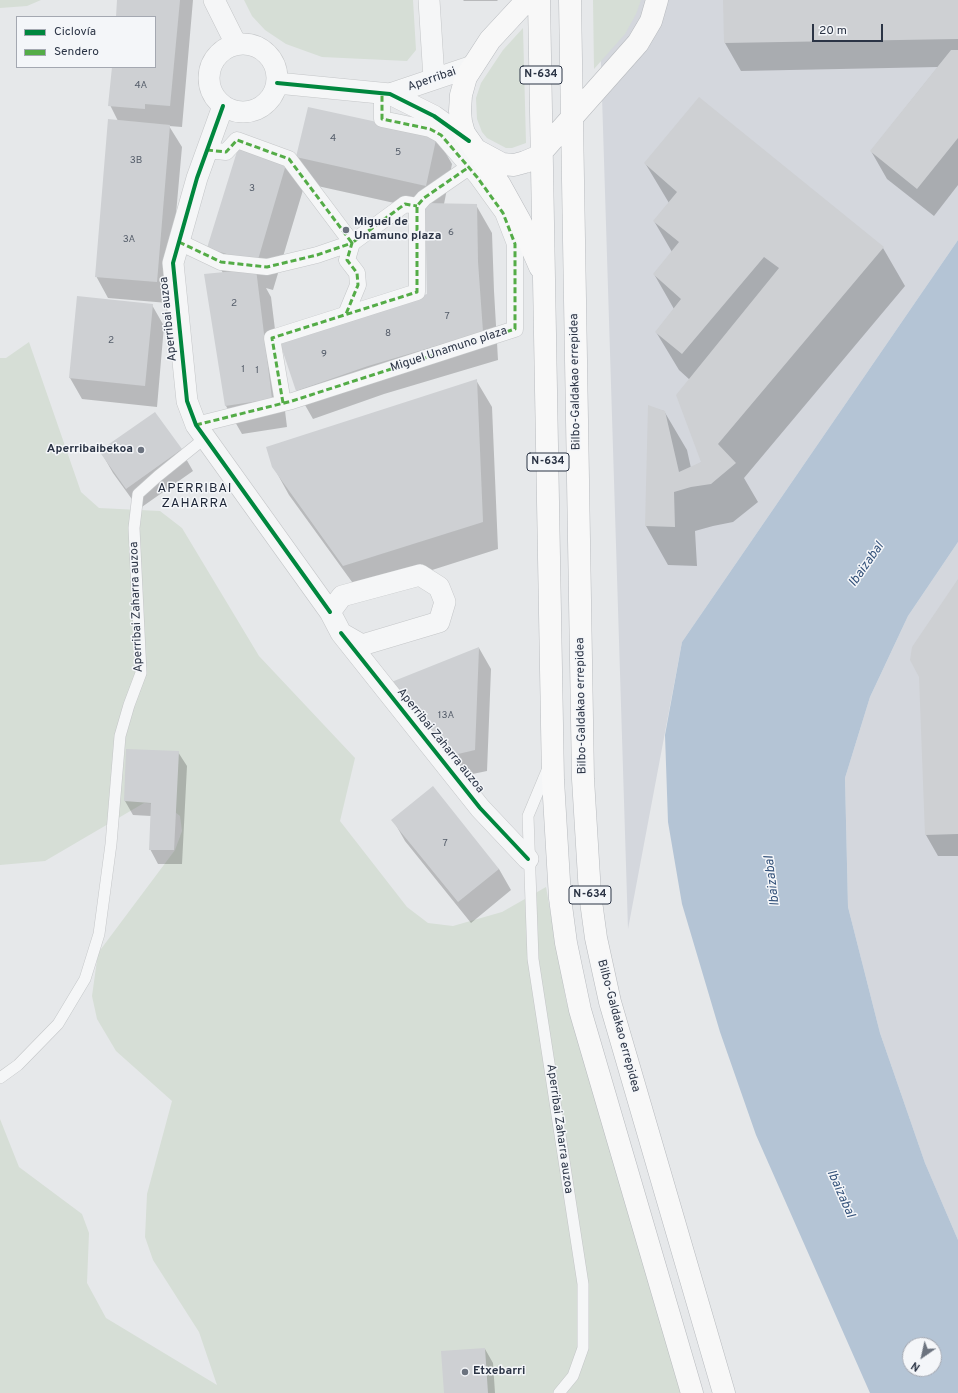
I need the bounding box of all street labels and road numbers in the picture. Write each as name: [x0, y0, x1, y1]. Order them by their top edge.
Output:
street label: Aperribai: [406, 65, 458, 95]
road number: N-634: [520, 66, 562, 84]
street label: Aperribai auzoa: [157, 276, 181, 362]
street label: Bilbo-Galdakao errepidea: [568, 313, 584, 451]
street label: Miguel Unamuno plaza: [389, 324, 509, 376]
road number: N-634: [527, 453, 569, 471]
street label: Aperribai Zaharra auzoa: [128, 541, 146, 673]
street label: Bilbo-Galdakao errepidea: [574, 637, 590, 775]
street label: Aperribai Zaharra auzoa: [393, 686, 487, 796]
road number: N-634: [569, 886, 611, 904]
street label: Bilbo-Galdakao errepidea: [593, 958, 643, 1094]
street label: Aperribai Zaharra auzoa: [543, 1063, 575, 1195]

